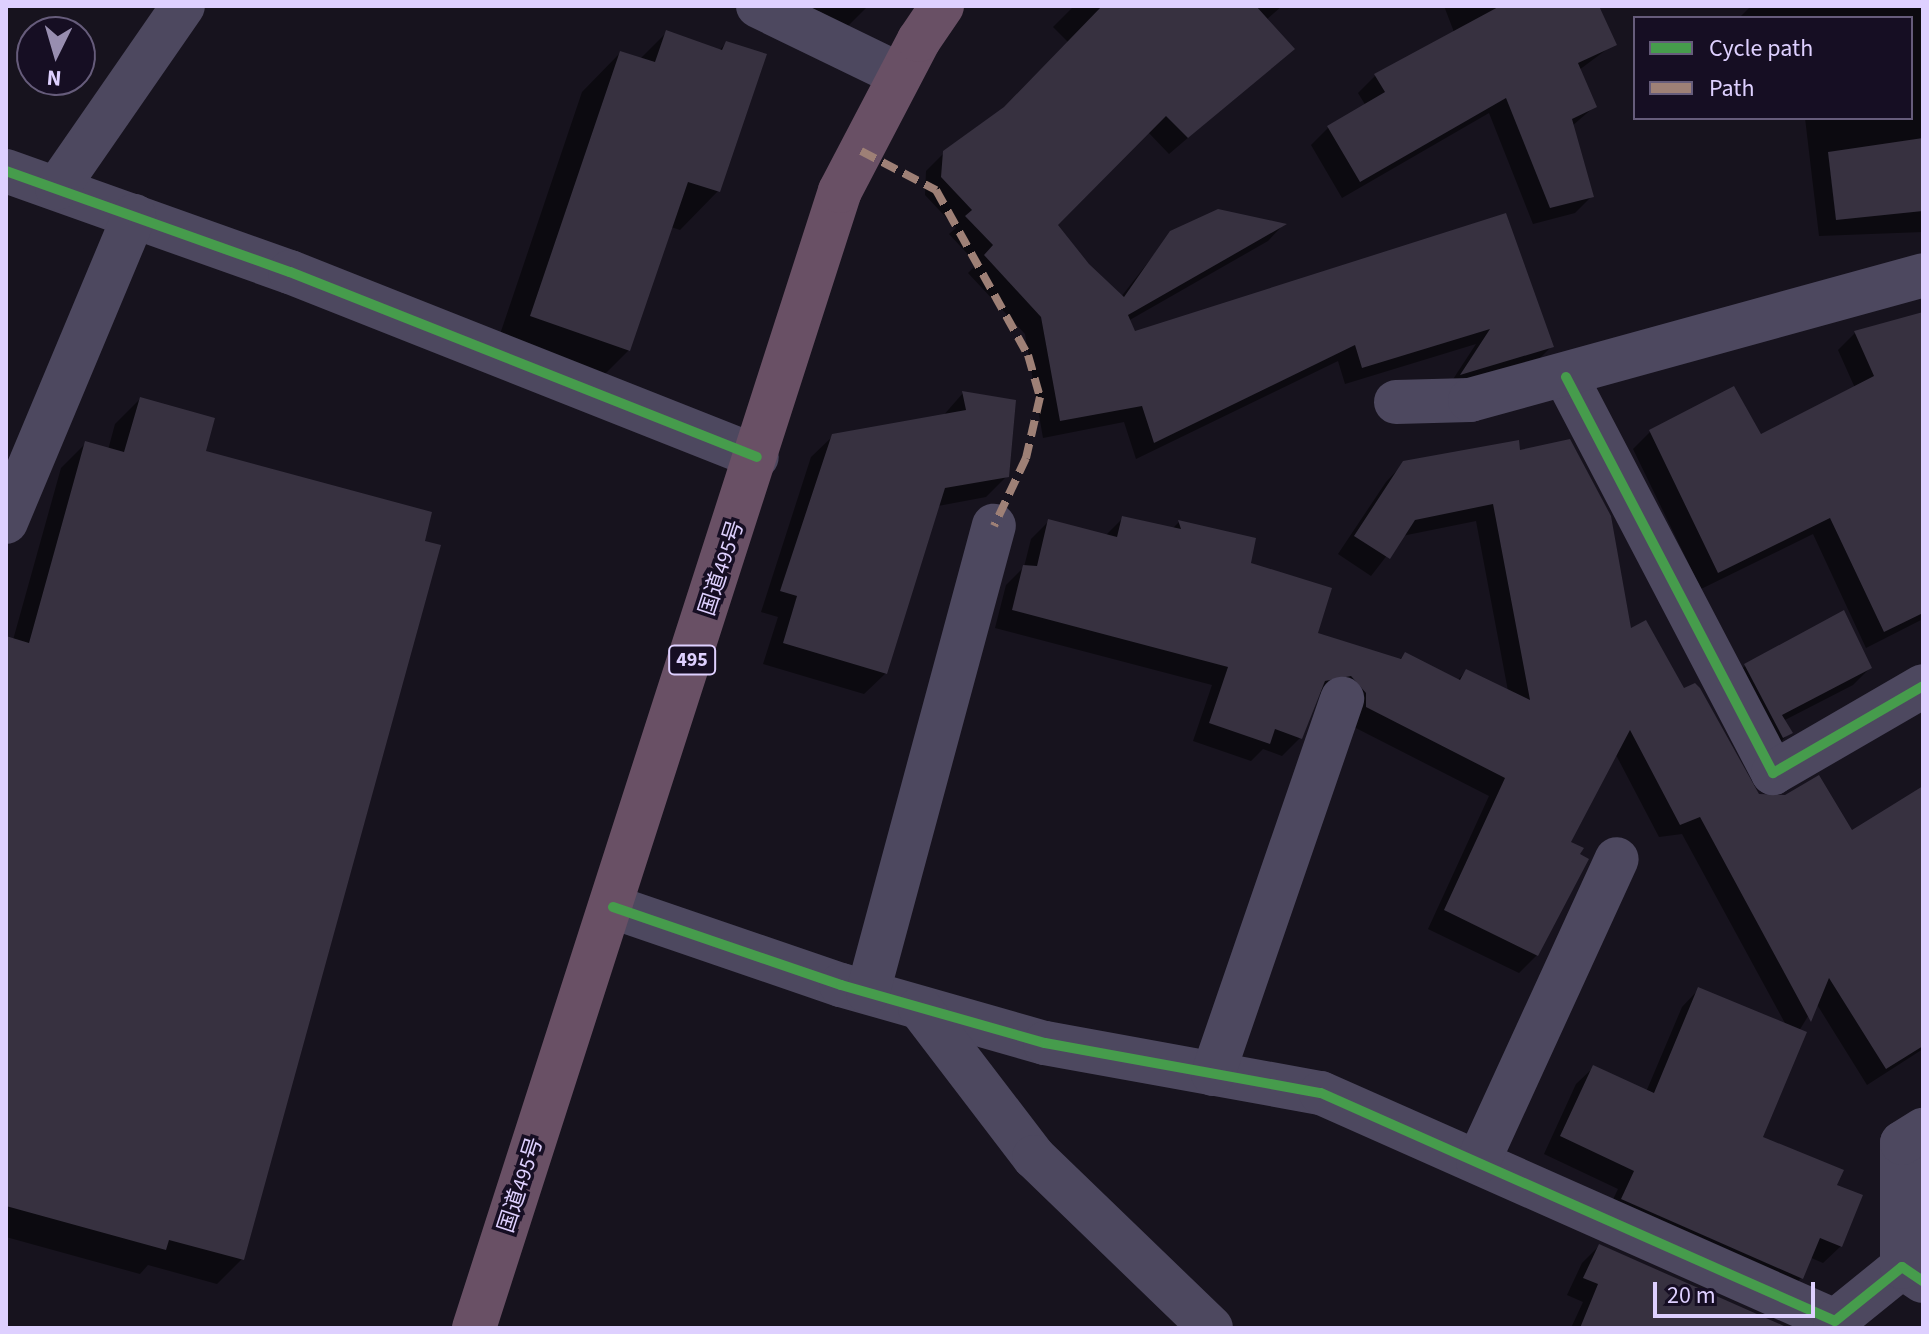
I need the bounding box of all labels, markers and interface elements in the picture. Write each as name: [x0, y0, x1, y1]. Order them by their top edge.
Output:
north arrow: [16, 16, 96, 96]
legend: [1633, 16, 1913, 120]
text: Cycle path: [1709, 31, 1813, 66]
text: N: [45, 61, 63, 94]
text: Path: [1709, 71, 1755, 106]
street label: 国道495号: [694, 517, 750, 619]
road number: 495: [668, 644, 716, 676]
street label: 国道495号: [493, 1134, 549, 1236]
scale bar: [1657, 1266, 1819, 1316]
text: 20 m: [1667, 1278, 1716, 1313]

